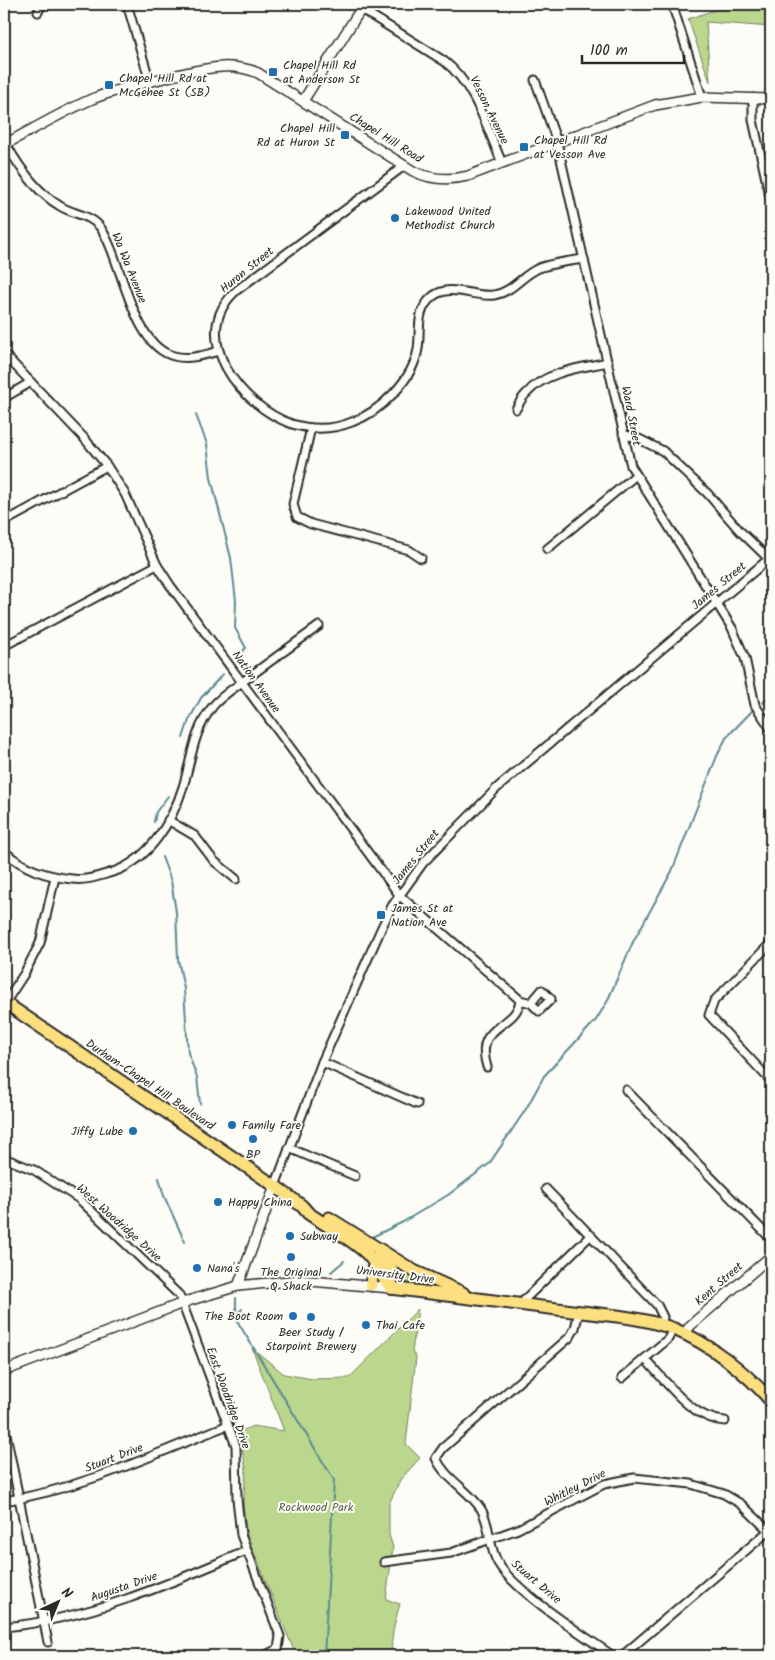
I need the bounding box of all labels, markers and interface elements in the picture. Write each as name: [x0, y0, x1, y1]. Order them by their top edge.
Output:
scale bar: [582, 32, 685, 64]
text: 100 m: [590, 39, 628, 63]
place label: Chapel Hill Rd at Anderson St: [283, 56, 360, 89]
marker: Chapel Hill Rd at Anderson St: [267, 66, 279, 78]
place label: Chapel Hill Rd at McGehee St (SB): [119, 69, 210, 102]
street label: Vesson Avenue: [464, 73, 514, 148]
marker: Chapel Hill Rd at McGehee St (SB): [103, 79, 115, 91]
street label: Chapel Hill Road: [345, 108, 427, 169]
place label: Chapel Hill Rd at Huron St: [257, 119, 335, 152]
marker: Chapel Hill Rd at Huron St: [339, 129, 351, 141]
place label: Chapel Hill Rd at Vesson Ave: [534, 131, 608, 164]
marker: Chapel Hill Rd at Vesson Ave: [518, 141, 530, 153]
place label: Lakewood United Methodist Church: [405, 202, 495, 235]
marker: Lakewood United Methodist Church: [389, 212, 401, 224]
street label: Wa Wa Avenue: [106, 230, 152, 307]
street label: Huron Street: [216, 242, 278, 298]
street label: Ward Street: [616, 385, 646, 448]
street label: James Street: [687, 557, 751, 615]
street label: Nation Avenue: [227, 647, 286, 718]
street label: James Street: [388, 825, 445, 889]
place label: James St at Nation Ave: [391, 899, 454, 932]
marker: James St at Nation Ave: [375, 909, 387, 921]
street label: Durham-Chapel Hill Boulevard: [82, 1035, 219, 1136]
place label: Family Fare: [242, 1116, 302, 1135]
marker: Family Fare: [226, 1119, 238, 1131]
place label: Jiffy Lube: [71, 1122, 124, 1141]
marker: Jiffy Lube: [127, 1125, 139, 1137]
marker: BP: [247, 1133, 259, 1145]
place label: BP: [246, 1145, 261, 1164]
street label: West Woodridge Drive: [72, 1179, 166, 1267]
place label: Happy China: [228, 1193, 292, 1212]
marker: Happy China: [212, 1196, 224, 1208]
place label: Subway: [300, 1227, 338, 1246]
marker: Subway: [284, 1230, 296, 1242]
marker: The Original Q Shack: [285, 1251, 297, 1263]
street label: Kent Street: [691, 1257, 748, 1310]
place label: Nana's: [207, 1259, 240, 1278]
street label: University Drive: [355, 1261, 436, 1289]
marker: Nana's: [191, 1262, 203, 1274]
place label: The Original Q Shack: [261, 1263, 321, 1296]
place label: The Boot Room: [205, 1307, 283, 1326]
marker: The Boot Room: [287, 1310, 299, 1322]
marker: Beer Study / Starpoint Brewery: [305, 1311, 317, 1323]
place label: Thai Cafe: [376, 1316, 425, 1335]
marker: Thai Cafe: [360, 1319, 372, 1331]
place label: Beer Study / Starpoint Brewery: [266, 1323, 357, 1356]
street label: East Woodridge Drive: [201, 1344, 255, 1452]
street label: Stuart Drive: [82, 1438, 146, 1478]
street label: Whitley Drive: [541, 1464, 610, 1512]
park label: Rockwood Park: [279, 1498, 354, 1517]
street label: Stuart Drive: [507, 1555, 566, 1609]
street label: Augusta Drive: [88, 1566, 161, 1607]
north arrow: [32, 1578, 82, 1628]
text: N: [56, 1582, 77, 1604]

